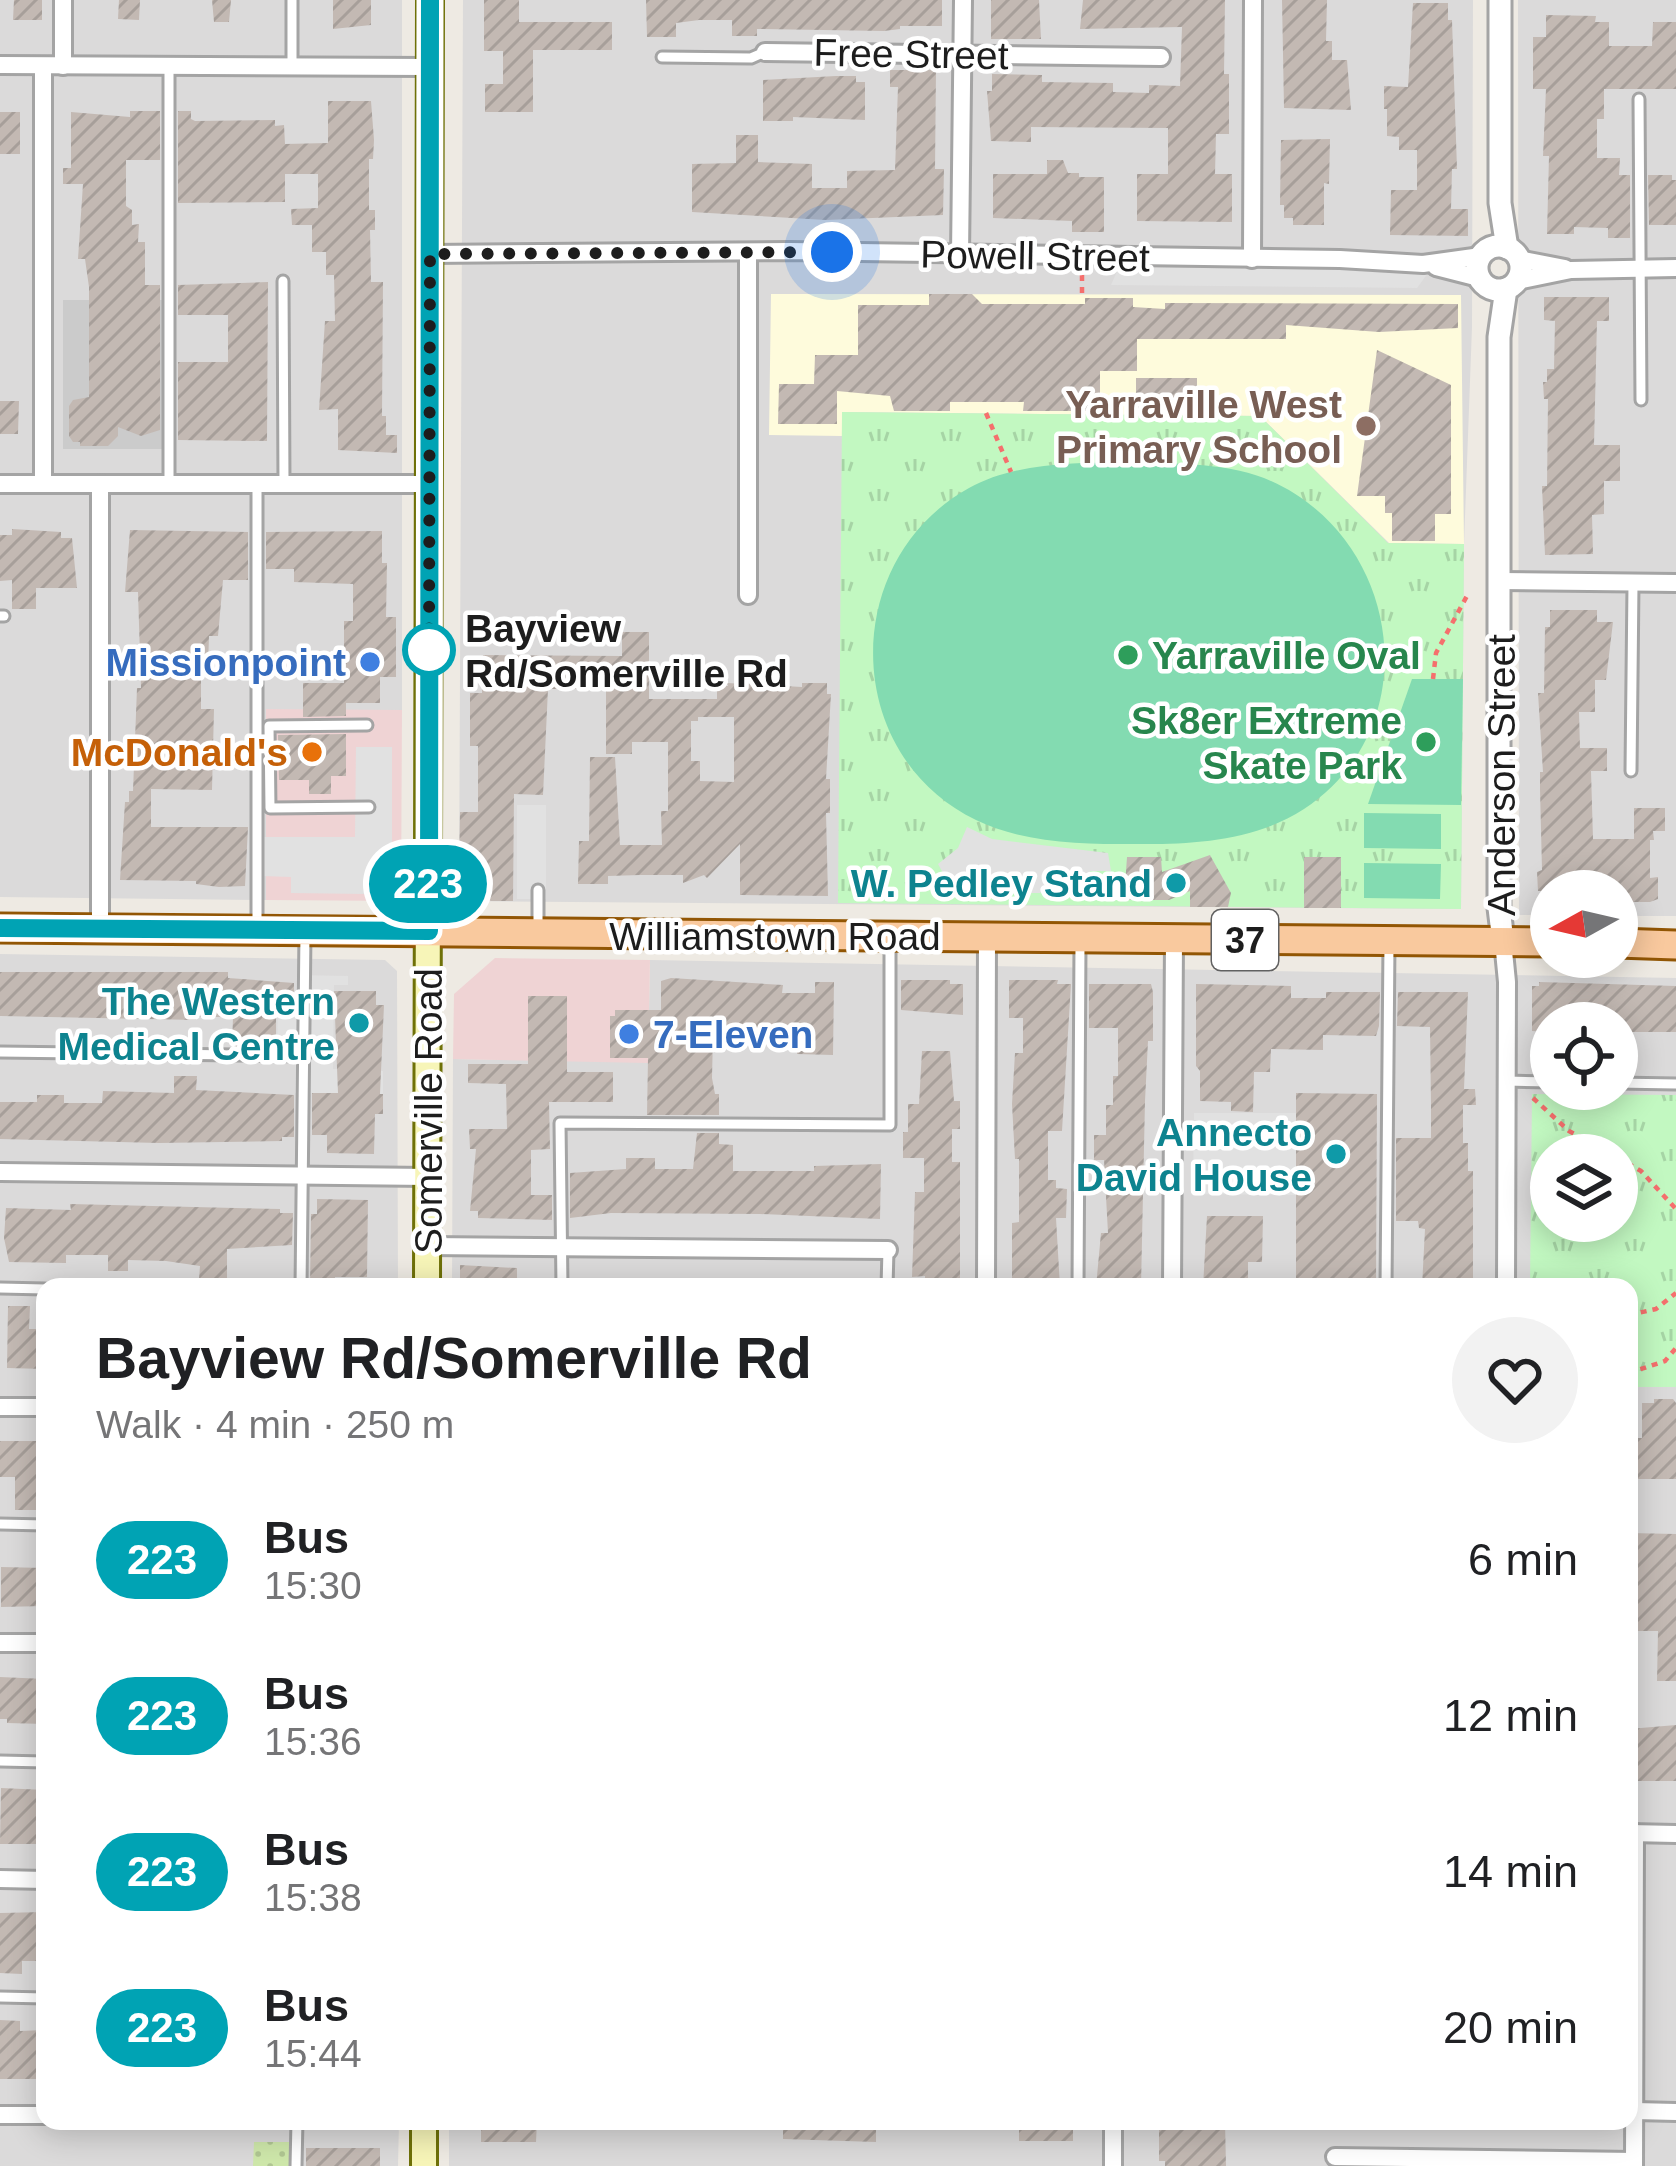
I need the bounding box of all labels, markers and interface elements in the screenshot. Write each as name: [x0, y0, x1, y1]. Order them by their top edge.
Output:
street label: Free Street: [813, 31, 1009, 77]
your location: [802, 222, 862, 282]
street label: Powell Street: [920, 232, 1150, 280]
place label: Yarraville West Primary School: [1056, 383, 1342, 471]
marker: Yarraville West Primary School: [1353, 413, 1379, 439]
place label: Bayview Rd/Somerville Rd: [465, 607, 788, 695]
marker: Bayview Rd/Somerville Rd: [404, 625, 454, 675]
place label: Yarraville Oval: [1152, 634, 1421, 677]
street label: Anderson Street: [1480, 634, 1523, 916]
place label: Missionpoint: [106, 641, 346, 684]
marker: Yarraville Oval: [1115, 642, 1141, 668]
marker: Missionpoint: [357, 649, 383, 675]
place label: Sk8er Extreme Skate Park: [1131, 699, 1402, 787]
marker: Sk8er Extreme Skate Park: [1413, 729, 1439, 755]
place label: McDonald's: [71, 731, 288, 774]
marker: McDonald's: [299, 739, 325, 765]
line badge: 223: [359, 845, 497, 923]
text: 223: [393, 860, 463, 907]
place label: W. Pedley Stand: [851, 862, 1152, 905]
marker: W. Pedley Stand: [1163, 870, 1189, 896]
north arrow: [1530, 870, 1638, 978]
map controls: [1530, 870, 1638, 1242]
road number: 37: [1212, 910, 1278, 970]
street label: Williamstown Road: [609, 915, 941, 958]
street label: Somerville Road: [407, 968, 450, 1254]
place label: The Western Medical Centre: [58, 980, 335, 1068]
button: locate: [1530, 1002, 1638, 1110]
marker: The Western Medical Centre: [346, 1010, 372, 1036]
place label: 7-Eleven: [653, 1013, 813, 1056]
marker: 7-Eleven: [616, 1021, 642, 1047]
place label: Annecto David House: [1076, 1111, 1312, 1199]
button: layers: [1530, 1134, 1638, 1242]
marker: Annecto David House: [1323, 1141, 1349, 1167]
button: heart: [1452, 1317, 1578, 1443]
text: Bayview Rd/Somerville Rd: [96, 1326, 812, 1390]
text: Walk · 4 min · 250 m: [96, 1403, 454, 1446]
text: Bus: [264, 1512, 349, 1563]
text: 6 min: [1468, 1534, 1578, 1585]
text: 223: [127, 1536, 197, 1583]
text: 15:30: [264, 1564, 362, 1607]
text: Bus: [264, 1668, 349, 1719]
text: 12 min: [1443, 1690, 1578, 1741]
text: 223: [127, 1692, 197, 1739]
text: 15:36: [264, 1720, 362, 1763]
text: Bus: [264, 1824, 349, 1875]
text: 14 min: [1443, 1846, 1578, 1897]
text: 223: [127, 1848, 197, 1895]
text: 15:38: [264, 1876, 362, 1919]
text: Bus: [264, 1980, 349, 2031]
text: 20 min: [1443, 2002, 1578, 2053]
text: 223: [127, 2004, 197, 2051]
text: 15:44: [264, 2032, 362, 2075]

